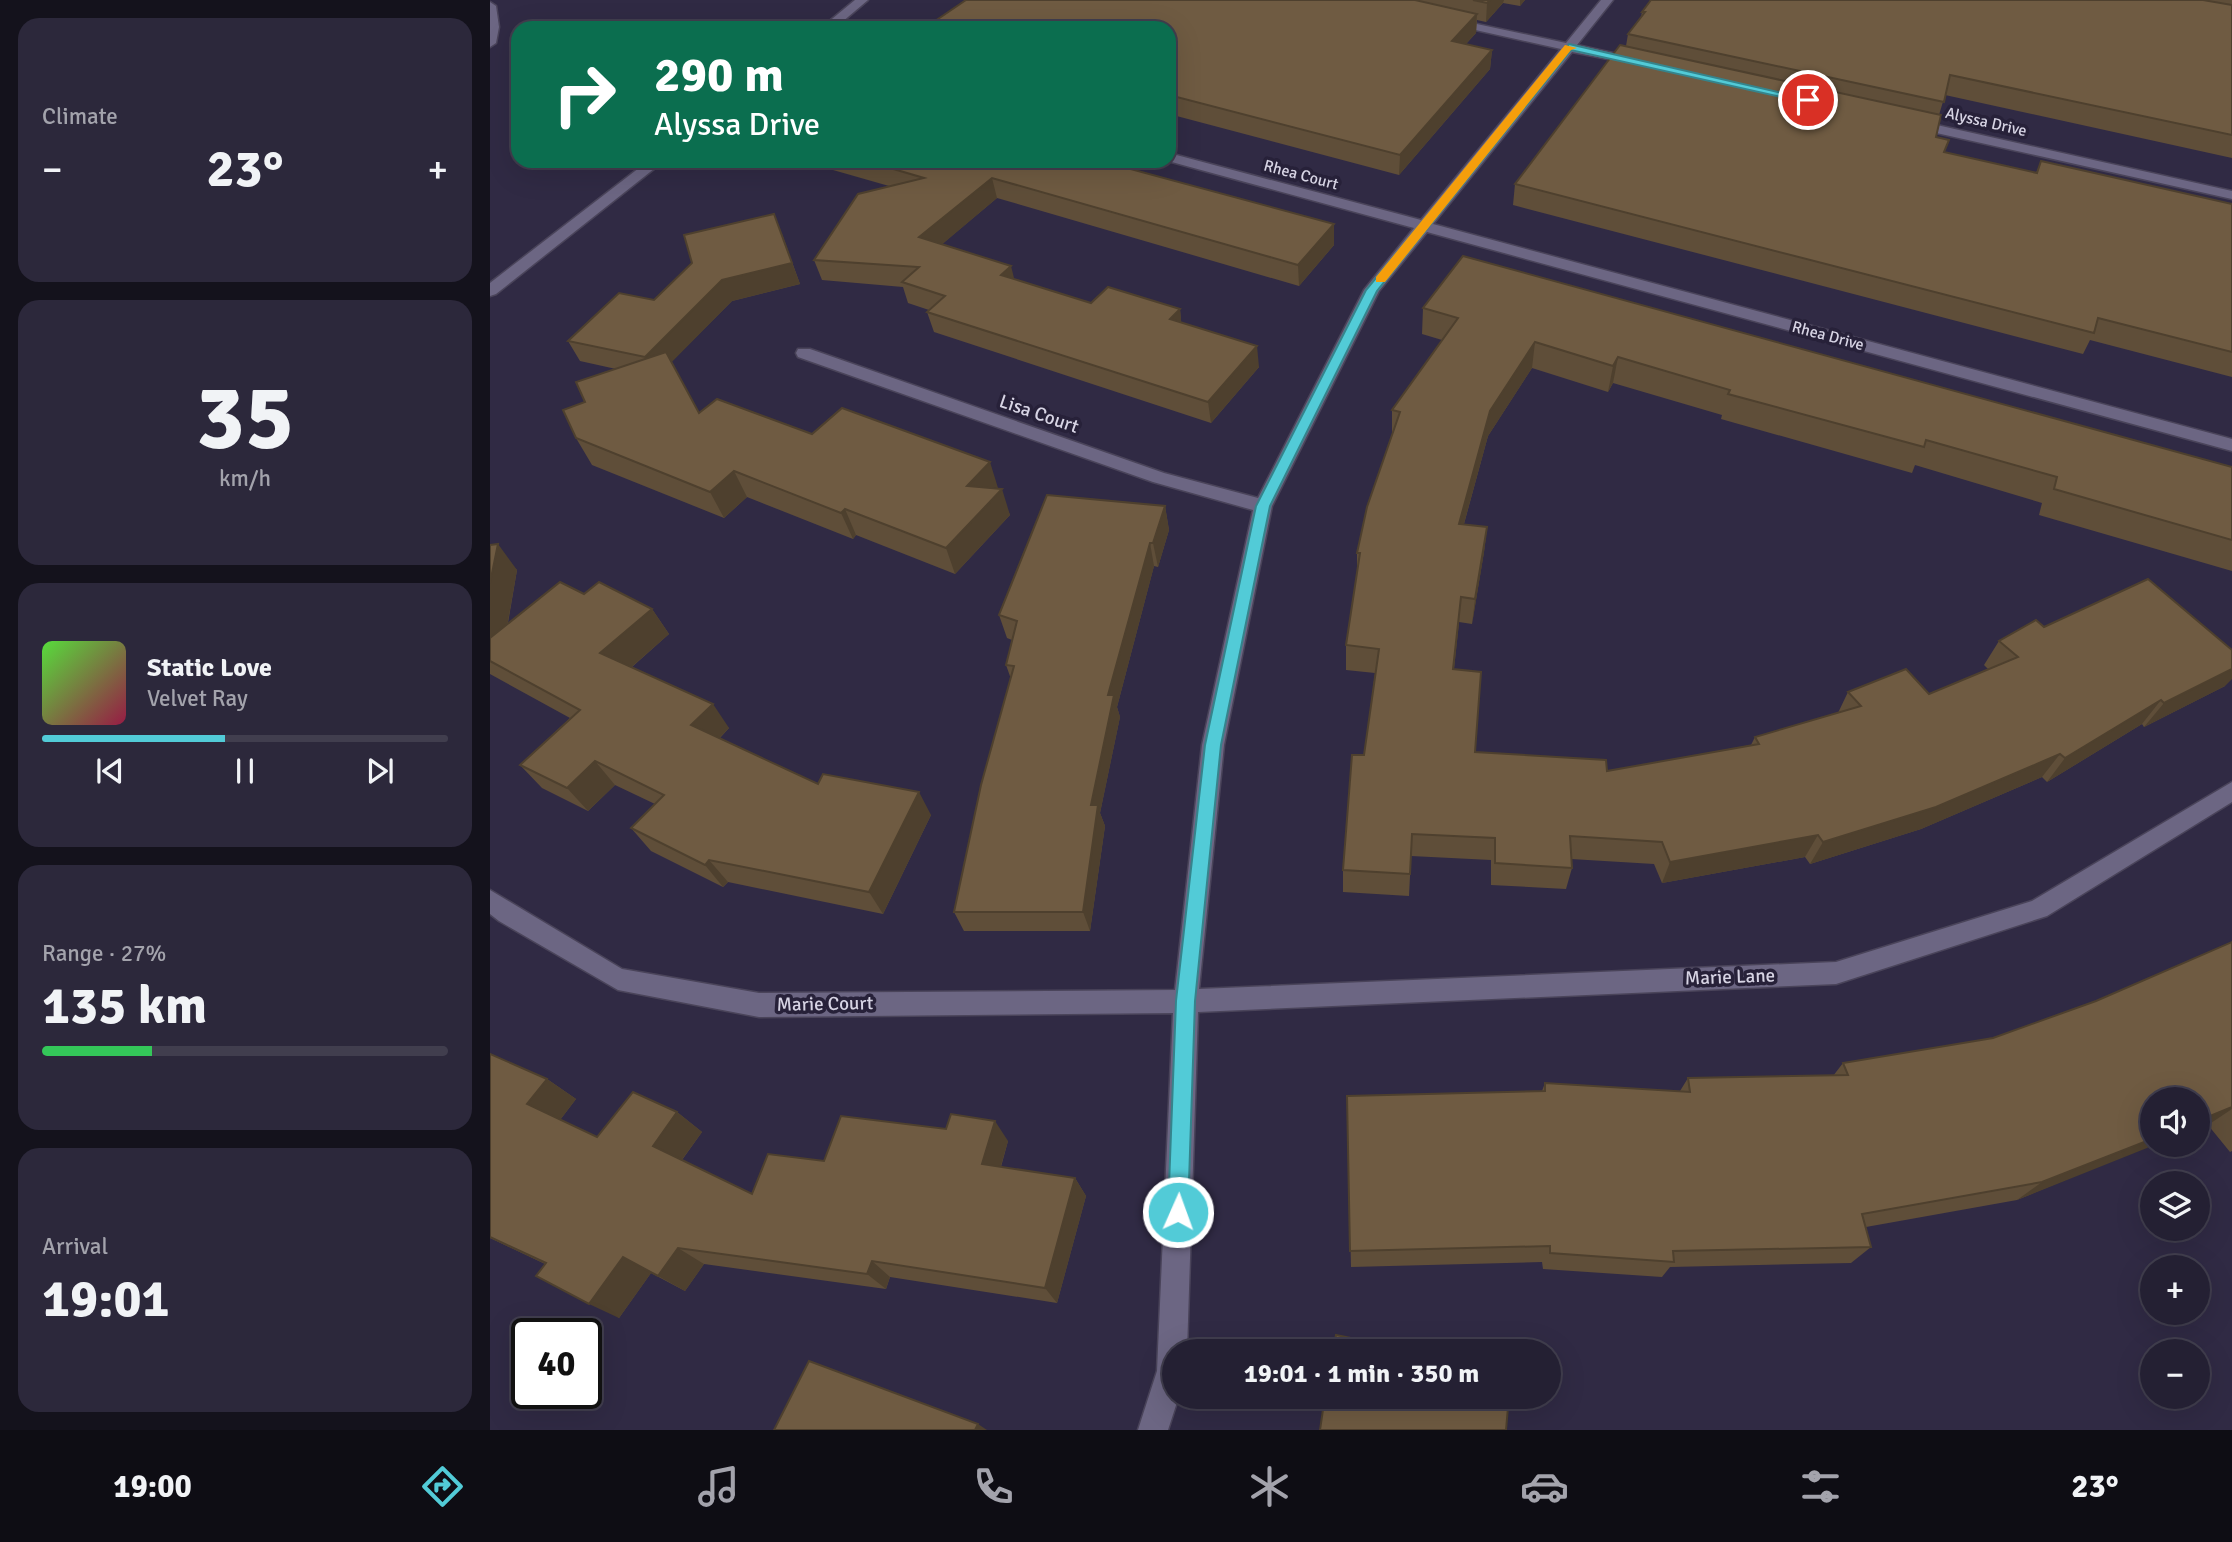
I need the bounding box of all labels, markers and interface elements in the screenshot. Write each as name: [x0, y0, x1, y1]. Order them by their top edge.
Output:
text: 290 m: [654, 45, 784, 105]
icon: right: [539, 49, 630, 140]
pin: [1778, 70, 1838, 130]
icon: arrive: [1789, 81, 1827, 119]
text: Climate: [42, 102, 118, 131]
street label: Alyssa Drive: [1943, 103, 2029, 141]
text: Alyssa Drive: [654, 105, 820, 144]
text: 23°: [207, 137, 283, 201]
text: −: [42, 146, 63, 193]
text: +: [427, 146, 448, 193]
street label: Rhea Court: [1262, 155, 1341, 195]
street label: Rhea Drive: [1790, 317, 1866, 355]
text: 35: [196, 362, 294, 475]
street label: Lisa Court: [996, 389, 1082, 439]
text: km/h: [219, 464, 271, 493]
text: Static Love: [147, 652, 272, 684]
text: Velvet Ray: [147, 684, 248, 713]
icon: previous: [91, 752, 129, 790]
icon: pause: [226, 752, 264, 790]
icon: next: [361, 752, 399, 790]
text: Range · 27%: [42, 939, 166, 968]
street label: Marie Lane: [1684, 963, 1776, 991]
text: 135 km: [42, 974, 207, 1038]
street label: Marie Court: [776, 991, 874, 1017]
map controls: [2140, 1087, 2210, 1409]
button: sound: [2140, 1087, 2210, 1157]
button: layers: [2140, 1171, 2210, 1241]
position arrow: [1141, 1175, 1215, 1249]
text: Arrival: [42, 1232, 108, 1261]
button: +: [2140, 1255, 2210, 1325]
text: 19:01: [42, 1267, 170, 1331]
speed limit sign: 40: [511, 1318, 602, 1409]
button: −: [2140, 1339, 2210, 1409]
text: 19:01 · 1 min · 350 m: [1244, 1358, 1479, 1390]
icon: directions: [418, 1462, 467, 1511]
icon: music: [694, 1462, 743, 1511]
icon: phone: [969, 1462, 1018, 1511]
icon: climate: [1245, 1462, 1294, 1511]
icon: car: [1520, 1462, 1569, 1511]
icon: filters: [1796, 1462, 1845, 1511]
text: 19:00: [113, 1467, 192, 1506]
text: 23°: [2071, 1467, 2119, 1506]

